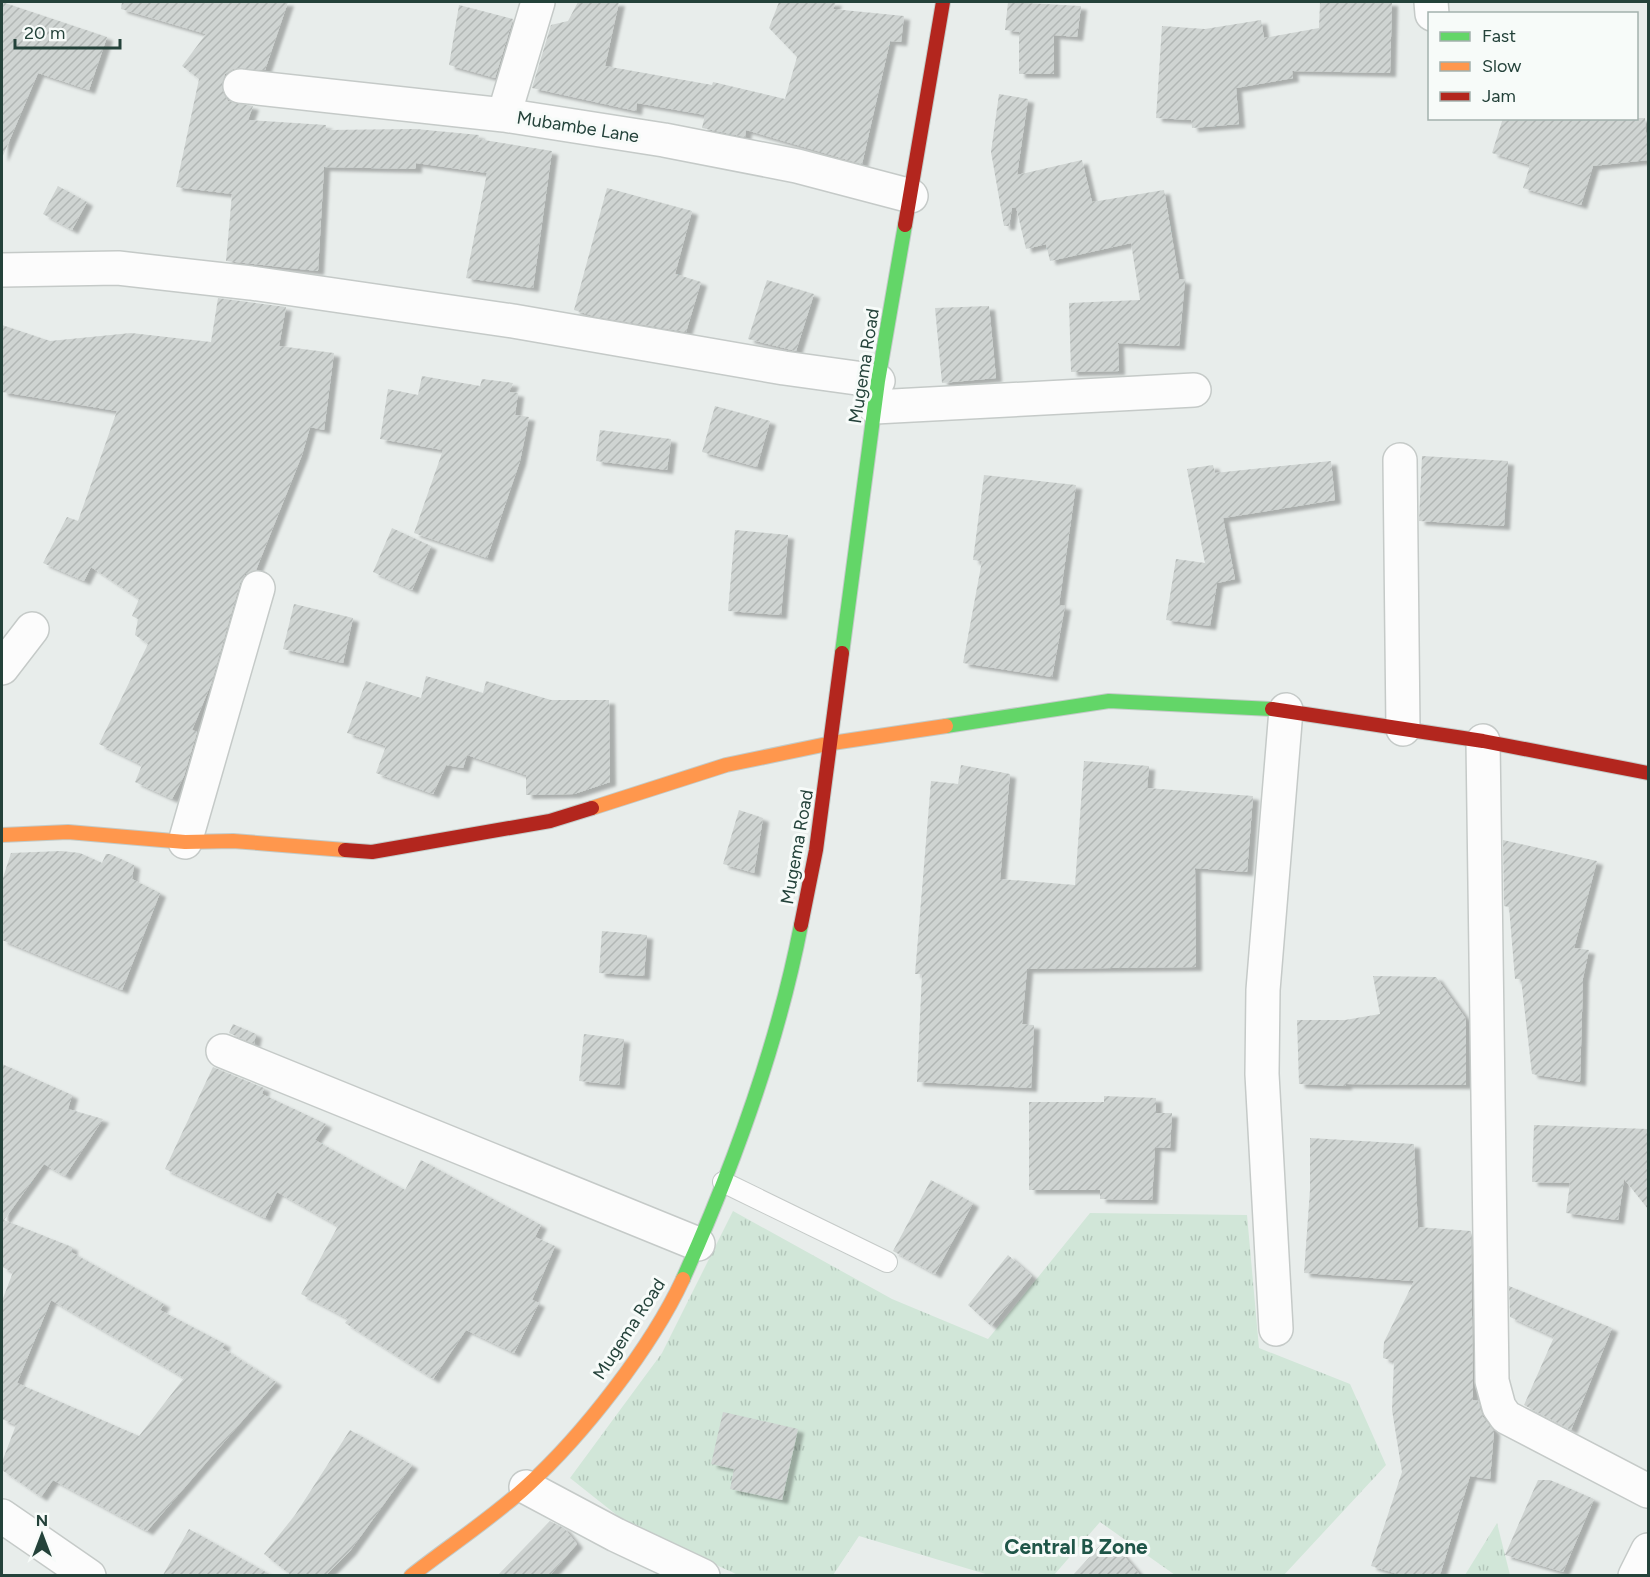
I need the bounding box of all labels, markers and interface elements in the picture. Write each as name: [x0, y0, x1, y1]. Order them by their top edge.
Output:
scale bar: [15, 12, 120, 50]
legend: [1428, 12, 1638, 120]
text: 20 m: [24, 22, 65, 44]
text: Fast: [1482, 25, 1516, 47]
text: Slow: [1482, 55, 1521, 77]
text: Jam: [1482, 85, 1516, 107]
street label: Mubambe Lane: [515, 106, 641, 148]
street label: Mugema Road: [844, 307, 884, 425]
street label: Mugema Road: [776, 788, 818, 906]
street label: Mugema Road: [588, 1274, 670, 1384]
north arrow: [12, 1505, 72, 1565]
text: N: [36, 1511, 48, 1530]
district label: Central B Zone: [1004, 1534, 1148, 1559]

